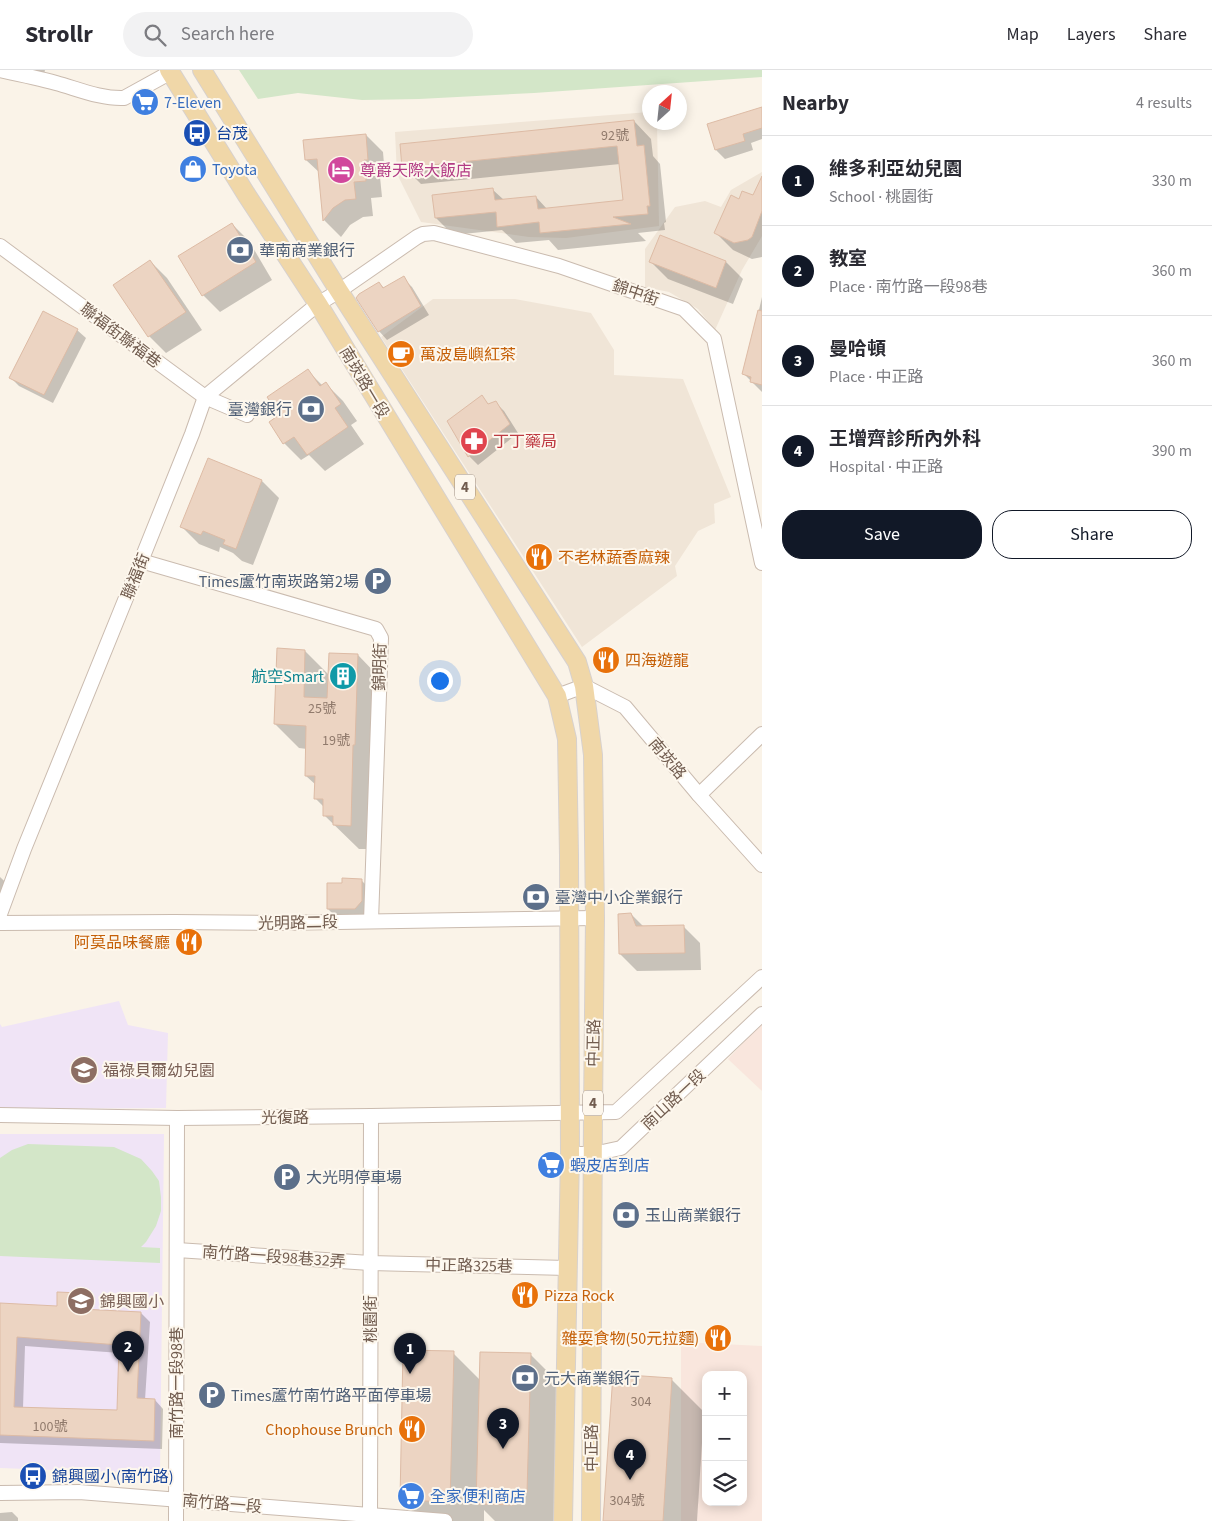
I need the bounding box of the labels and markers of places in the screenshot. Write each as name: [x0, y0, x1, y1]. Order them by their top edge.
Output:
supermarket icon: 7-Eleven: [130, 87, 160, 117]
place label: 7-Eleven: [164, 92, 222, 114]
bus stop icon: 台茂: [182, 118, 212, 148]
place label: 台茂: [216, 123, 248, 145]
shop icon: Toyota: [178, 154, 208, 184]
hotel icon: 尊爵天際大飯店: [326, 155, 356, 185]
place label: Toyota: [212, 159, 257, 181]
place label: 尊爵天際大飯店: [360, 160, 472, 182]
bank icon: 華南商業銀行: [225, 235, 255, 265]
place label: 華南商業銀行: [259, 240, 355, 262]
cafe icon: 萬波島嶼紅茶: [386, 339, 416, 369]
place label: 萬波島嶼紅茶: [420, 344, 516, 366]
bank icon: 臺灣銀行: [296, 394, 326, 424]
place label: 臺灣銀行: [228, 399, 292, 421]
pharmacy icon: 丁丁藥局: [459, 426, 489, 456]
place label: 丁丁藥局: [493, 431, 557, 453]
restaurant icon: 不老林蔬香麻辣: [524, 542, 554, 572]
place label: 不老林蔬香麻辣: [558, 547, 670, 569]
parking icon: Times蘆竹南崁路第2場: [363, 566, 393, 596]
place label: Times蘆竹南崁路第2場: [199, 571, 359, 593]
restaurant icon: 四海遊龍: [591, 645, 621, 675]
place label: 四海遊龍: [625, 650, 689, 672]
building icon: 航空Smart: [328, 661, 358, 691]
place label: 航空Smart: [251, 666, 325, 688]
bank icon: 臺灣中小企業銀行: [521, 882, 551, 912]
place label: 臺灣中小企業銀行: [555, 887, 683, 909]
restaurant icon: 阿莫品味餐廳: [174, 927, 204, 957]
place label: 阿莫品味餐廳: [74, 932, 170, 954]
school or university icon: 福祿貝爾幼兒園: [69, 1055, 99, 1085]
place label: 福祿貝爾幼兒園: [103, 1060, 215, 1082]
supermarket icon: 蝦皮店到店: [536, 1150, 566, 1180]
place label: 蝦皮店到店: [570, 1155, 650, 1177]
parking icon: 大光明停車場: [272, 1162, 302, 1192]
place label: 大光明停車場: [306, 1167, 402, 1189]
bank icon: 玉山商業銀行: [611, 1200, 641, 1230]
place label: 玉山商業銀行: [645, 1205, 741, 1227]
restaurant icon: Pizza Rock: [510, 1280, 540, 1310]
place label: Pizza Rock: [544, 1285, 614, 1307]
school or university icon: 錦興國小: [66, 1286, 96, 1316]
place label: 錦興國小: [100, 1291, 164, 1313]
restaurant icon: 雜耍食物(50元拉麵): [703, 1323, 733, 1353]
place label: 雜耍食物(50元拉麵): [561, 1328, 699, 1350]
pin: 2: [112, 1331, 144, 1372]
pin: 1: [394, 1333, 426, 1374]
bank icon: 元大商業銀行: [510, 1363, 540, 1393]
place label: 元大商業銀行: [544, 1368, 640, 1390]
parking icon: Times蘆竹南竹路平面停車場: [197, 1380, 227, 1410]
place label: Times蘆竹南竹路平面停車場: [231, 1385, 431, 1407]
pin: 3: [487, 1408, 519, 1449]
restaurant icon: Chophouse Brunch: [397, 1414, 427, 1444]
place label: Chophouse Brunch: [265, 1419, 393, 1441]
pin: 4: [614, 1439, 646, 1480]
bus stop icon: 錦興國小(南竹路): [18, 1461, 48, 1491]
place label: 錦興國小(南竹路): [52, 1466, 174, 1488]
supermarket icon: 全家便利商店: [396, 1481, 426, 1511]
place label: 全家便利商店: [430, 1486, 526, 1508]

